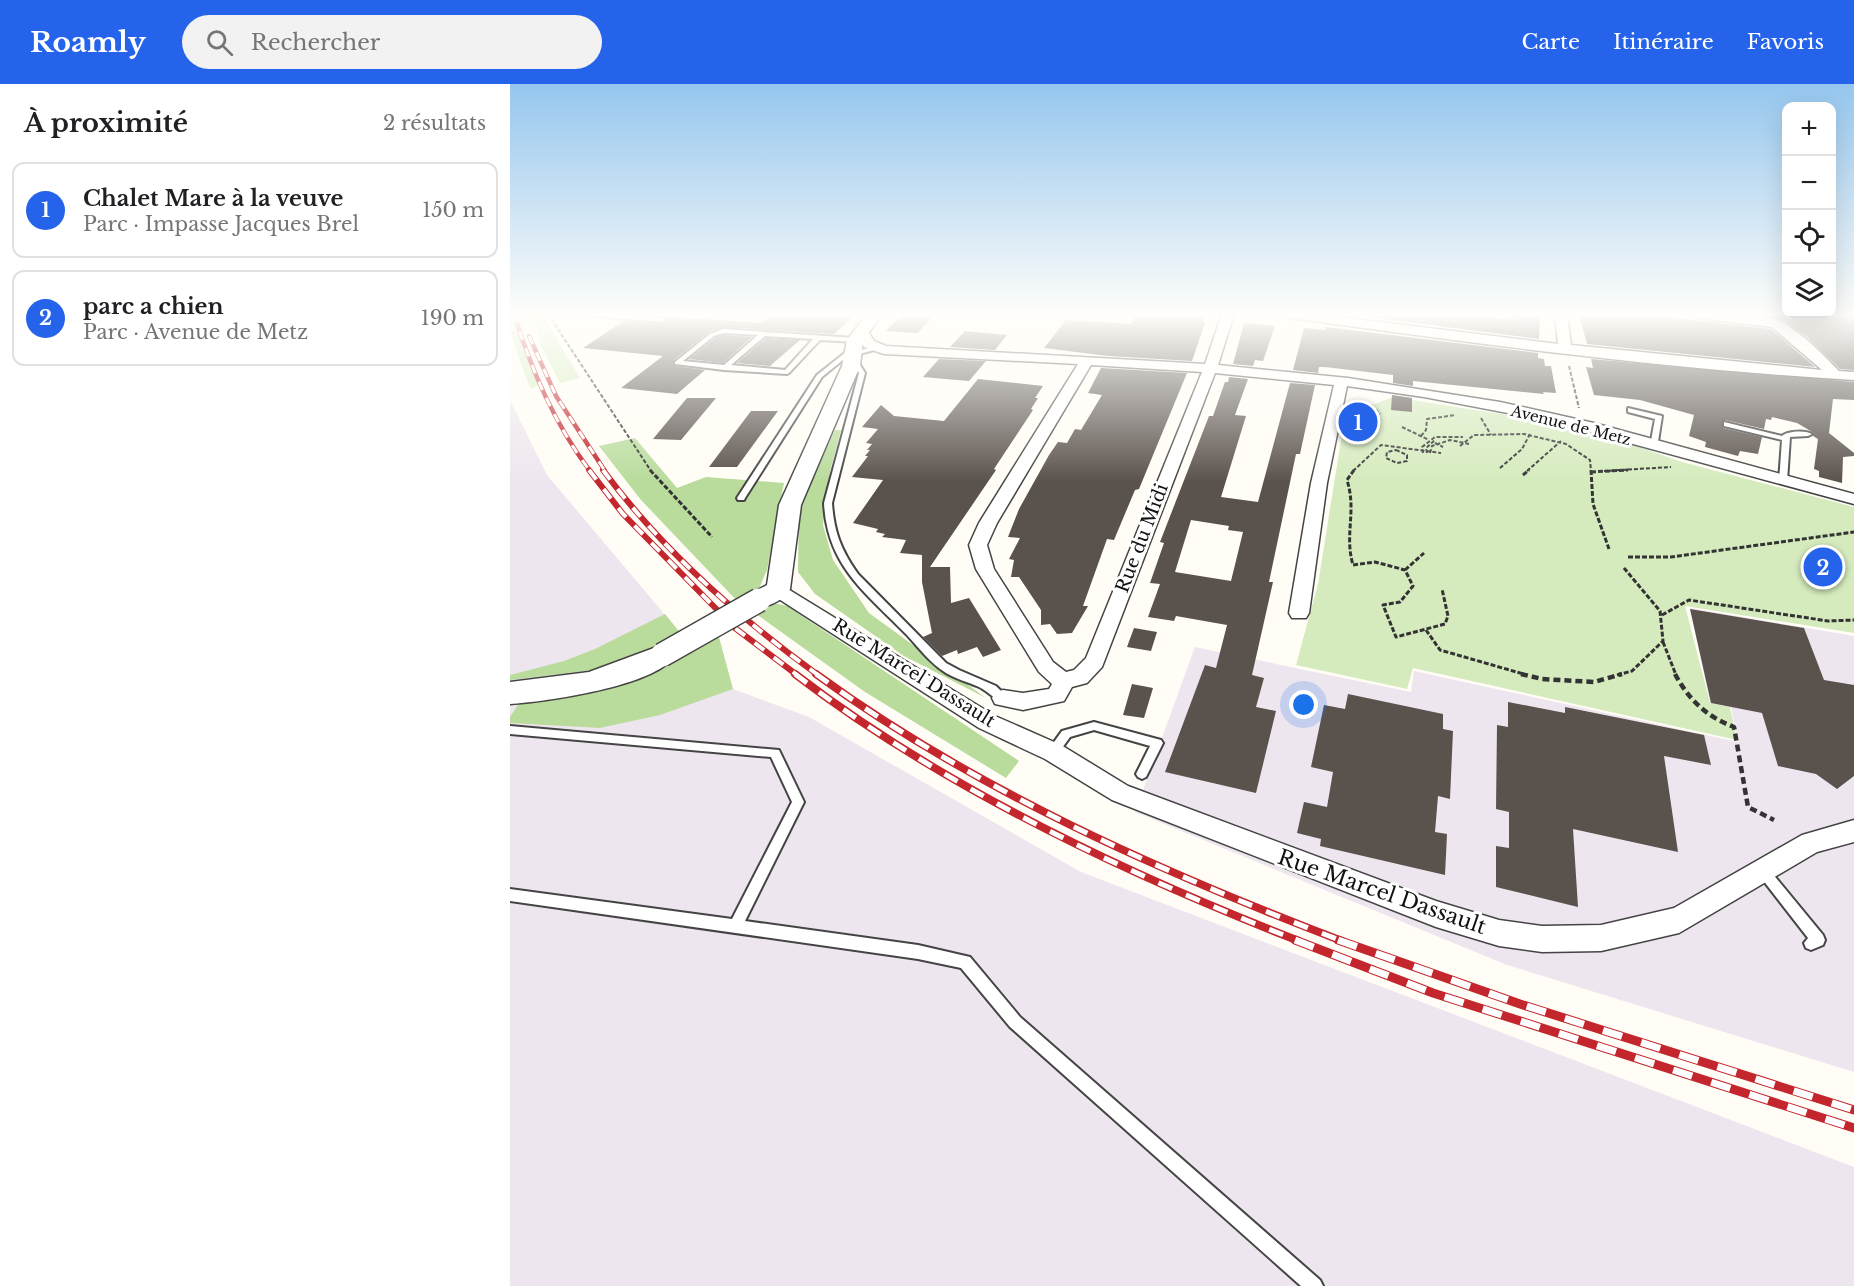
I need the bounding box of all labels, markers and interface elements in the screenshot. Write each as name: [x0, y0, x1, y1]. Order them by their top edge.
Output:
search box: [182, 15, 602, 69]
text: Roamly: [30, 25, 146, 60]
icon: search: [203, 26, 236, 59]
text: Rechercher: [251, 29, 380, 56]
text: Carte: [1522, 29, 1580, 55]
text: Itinéraire: [1613, 29, 1714, 55]
text: Favoris: [1747, 29, 1824, 55]
map controls: [1782, 102, 1836, 318]
button: +: [1782, 102, 1836, 156]
text: À proximité: [24, 107, 188, 139]
text: 2 résultats: [383, 111, 486, 135]
button: −: [1782, 156, 1836, 210]
text: Chalet Mare à la veuve: [83, 185, 343, 212]
text: 1: [41, 198, 50, 222]
text: 150 m: [422, 198, 484, 222]
button: locate: [1782, 210, 1836, 264]
text: Parc · Impasse Jacques Brel: [83, 212, 359, 236]
button: layers: [1782, 264, 1836, 318]
text: parc a chien: [83, 293, 223, 320]
text: 2: [39, 306, 52, 330]
text: 190 m: [421, 306, 484, 330]
text: Parc · Avenue de Metz: [83, 320, 308, 344]
pin: 1: [1338, 400, 1378, 444]
street label: Avenue de Metz: [1508, 401, 1633, 449]
street label: Rue du Midi: [1111, 480, 1173, 596]
pin: 2: [1804, 544, 1842, 590]
street label: Rue Marcel Dassault: [829, 614, 999, 732]
your location: [1289, 690, 1318, 719]
street label: Rue Marcel Dassault: [1274, 844, 1490, 940]

